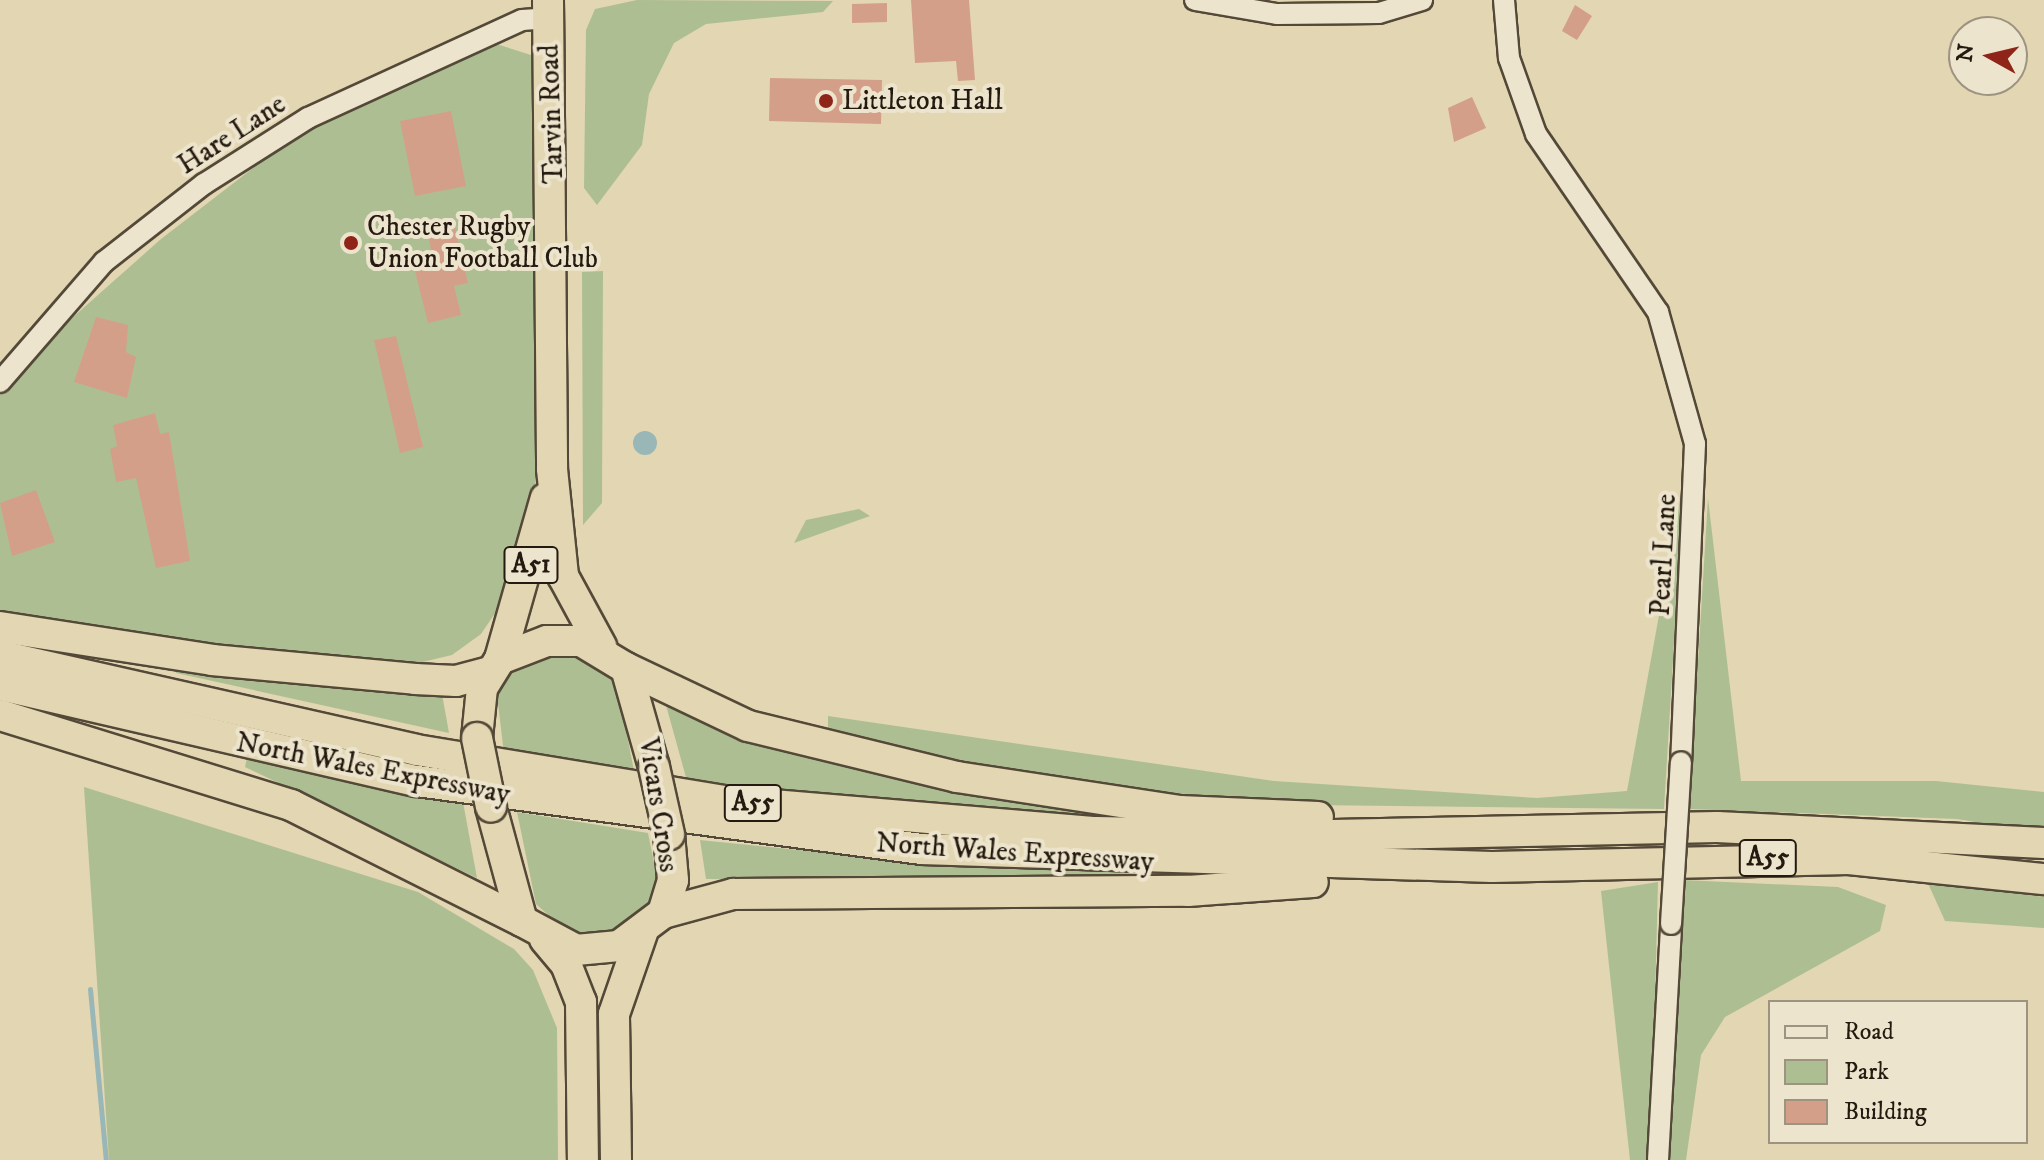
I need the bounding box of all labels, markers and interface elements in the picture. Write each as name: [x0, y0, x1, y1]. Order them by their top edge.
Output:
north arrow: [1948, 16, 2028, 96]
text: N: [1951, 42, 1980, 64]
street label: Tarvin Road: [533, 44, 571, 184]
place label: Littleton Hall: [842, 84, 1003, 118]
street label: Hare Lane: [172, 88, 292, 182]
marker: Littleton Hall: [817, 92, 835, 110]
place label: Chester Rugby Union Football Club: [367, 210, 598, 276]
marker: Chester Rugby Union Football Club: [342, 234, 360, 252]
street label: Pearl Lane: [1644, 493, 1684, 617]
road number: A51: [503, 543, 559, 587]
street label: North Wales Expressway: [233, 726, 513, 812]
street label: Vicars Cross: [631, 735, 685, 875]
road number: A55: [723, 781, 783, 825]
street label: North Wales Expressway: [875, 827, 1155, 879]
road number: A55: [1738, 836, 1798, 880]
legend: [1768, 1000, 2028, 1144]
text: Road: [1844, 1017, 1894, 1047]
text: Park: [1844, 1057, 1889, 1087]
text: Building: [1844, 1097, 1927, 1127]

